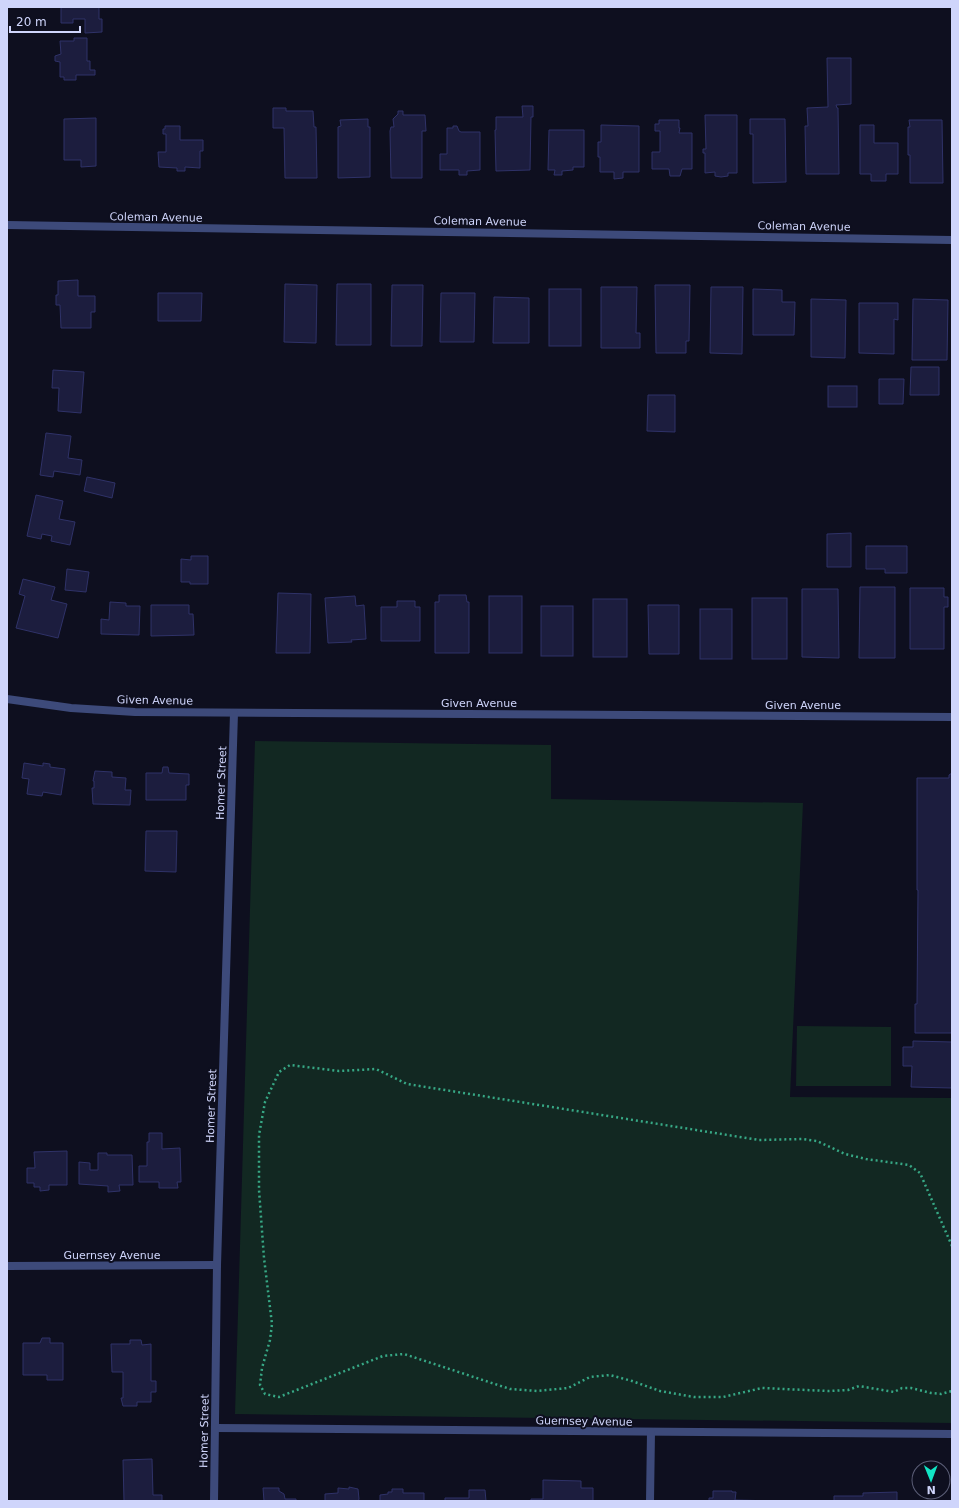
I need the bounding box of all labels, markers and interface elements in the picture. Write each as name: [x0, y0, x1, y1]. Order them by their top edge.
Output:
scale bar: [10, 8, 80, 34]
text: 20 m: [16, 15, 47, 29]
street label: Coleman Avenue: [109, 210, 203, 225]
street label: Coleman Avenue: [433, 214, 527, 229]
street label: Coleman Avenue: [757, 219, 851, 234]
street label: Given Avenue: [117, 693, 193, 708]
street label: Given Avenue: [441, 697, 517, 710]
street label: Given Avenue: [765, 699, 841, 712]
street label: Homer Street: [214, 745, 229, 820]
street label: Homer Street: [204, 1068, 219, 1143]
street label: Guernsey Avenue: [64, 1249, 161, 1262]
street label: Homer Street: [197, 1393, 212, 1468]
street label: Guernsey Avenue: [535, 1414, 633, 1429]
north arrow: [911, 1460, 951, 1500]
text: N: [926, 1483, 936, 1496]

